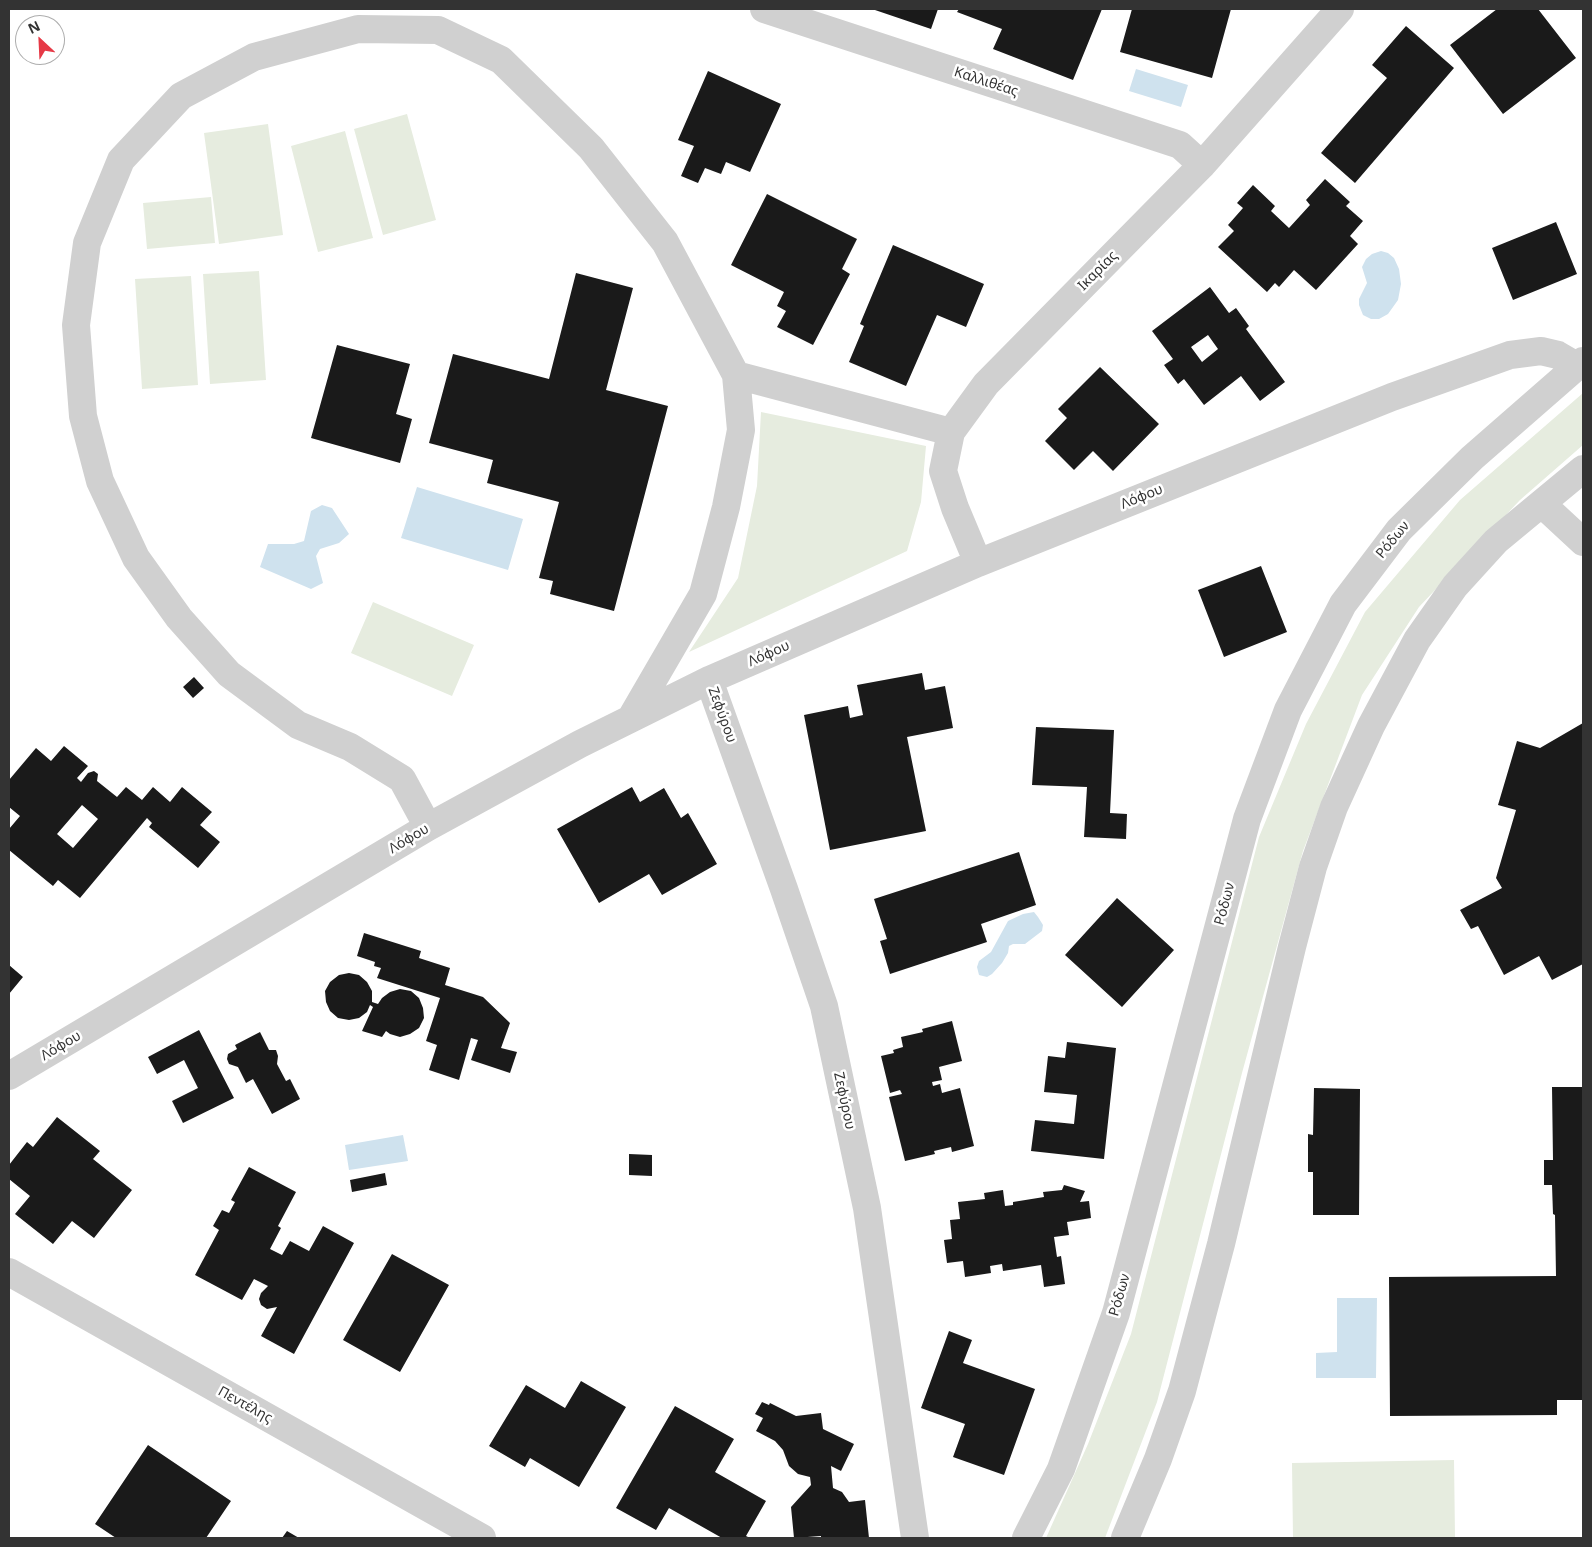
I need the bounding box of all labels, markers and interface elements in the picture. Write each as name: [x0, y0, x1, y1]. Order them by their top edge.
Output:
north arrow: [15, 15, 65, 65]
text: N: [25, 16, 43, 38]
street label: Καλλιθέας: [952, 64, 1020, 100]
street label: Ικαρίας: [1075, 248, 1121, 294]
street label: Λόφου: [1118, 481, 1166, 513]
street label: Ρόδων: [1373, 518, 1413, 562]
street label: Λόφου: [745, 637, 793, 671]
street label: Ζεφύρου: [704, 685, 740, 745]
street label: Λόφου: [386, 820, 432, 858]
street label: Ρόδων: [1211, 881, 1239, 927]
street label: Λόφου: [38, 1027, 84, 1065]
street label: Ζεφύρου: [830, 1071, 858, 1131]
street label: Ρόδων: [1106, 1272, 1134, 1318]
street label: Πεντέλης: [215, 1383, 275, 1427]

